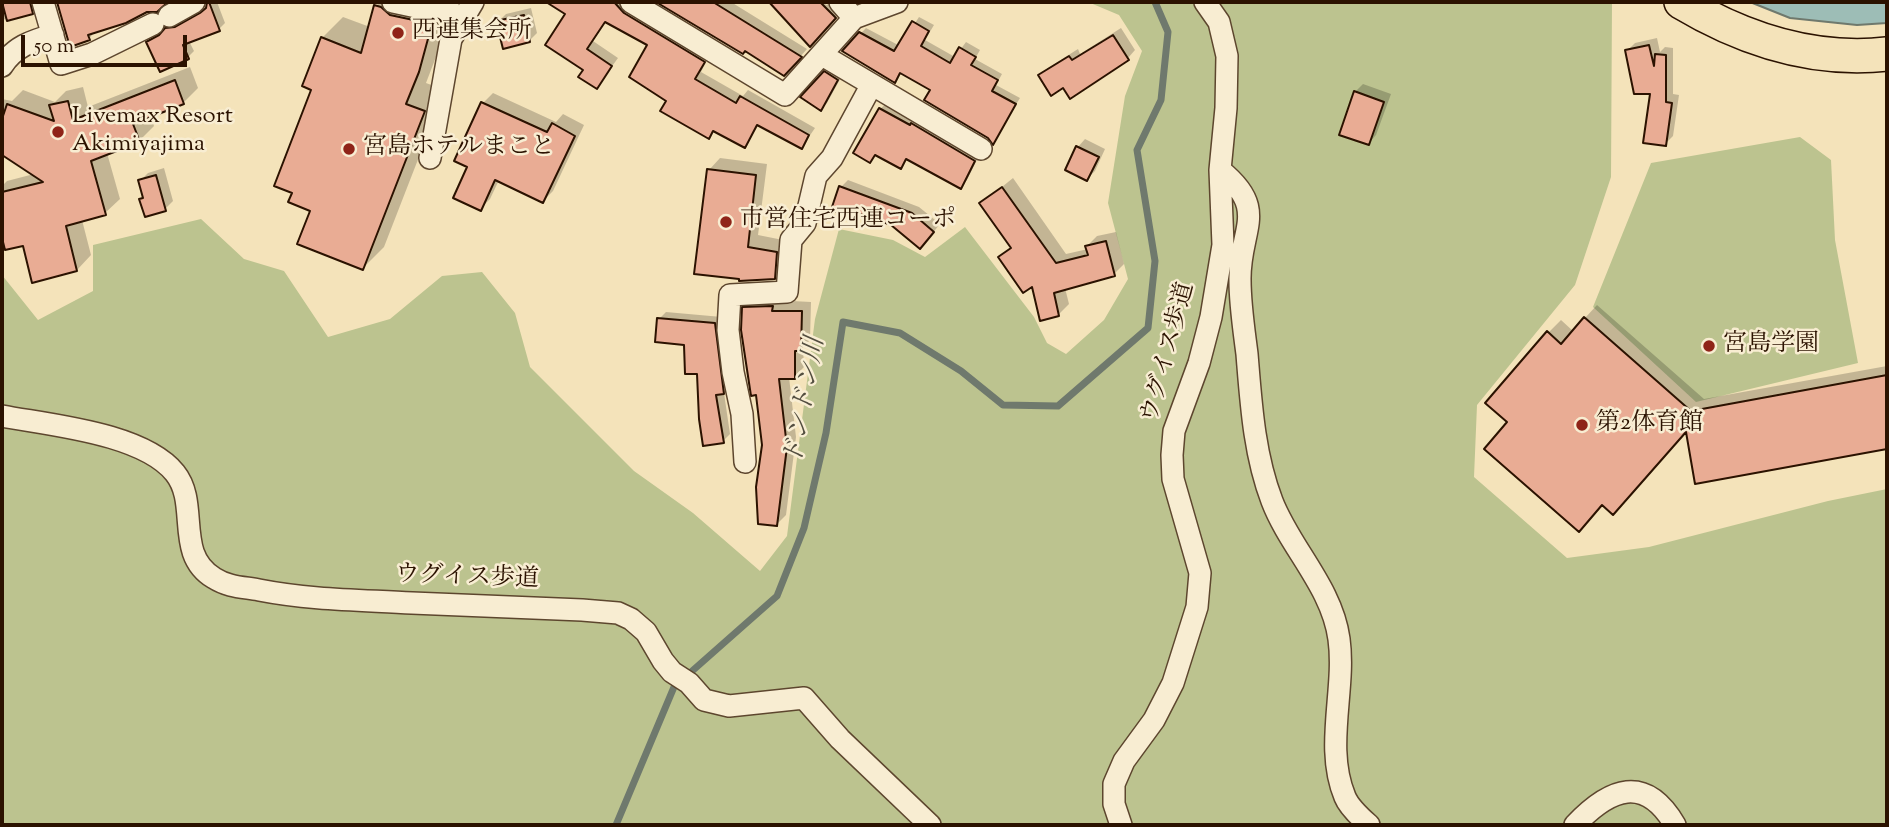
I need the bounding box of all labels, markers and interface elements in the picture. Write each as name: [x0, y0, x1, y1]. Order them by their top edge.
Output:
place label: 西連集会所: [412, 19, 532, 47]
scale bar: [24, 21, 191, 65]
marker: 西連集会所: [390, 25, 406, 41]
text: 50 m: [34, 32, 74, 62]
place label: Livemax Resort Akimiyajima: [72, 104, 233, 160]
marker: Livemax Resort Akimiyajima: [50, 124, 66, 140]
place label: 宮島ホテルまこと: [363, 135, 555, 163]
marker: 宮島ホテルまこと: [341, 141, 357, 157]
place label: 市営住宅西連コーポ: [740, 208, 956, 236]
marker: 市営住宅西連コーポ: [718, 214, 734, 230]
street label: ウグイス歩道: [1137, 280, 1203, 426]
place label: 宮島学園: [1723, 332, 1819, 360]
water label: ドンドン川: [780, 335, 834, 469]
marker: 宮島学園: [1701, 338, 1717, 354]
place label: 第2体育館: [1596, 411, 1703, 439]
marker: 第2体育館: [1574, 417, 1590, 433]
street label: ウグイス歩道: [395, 562, 539, 596]

